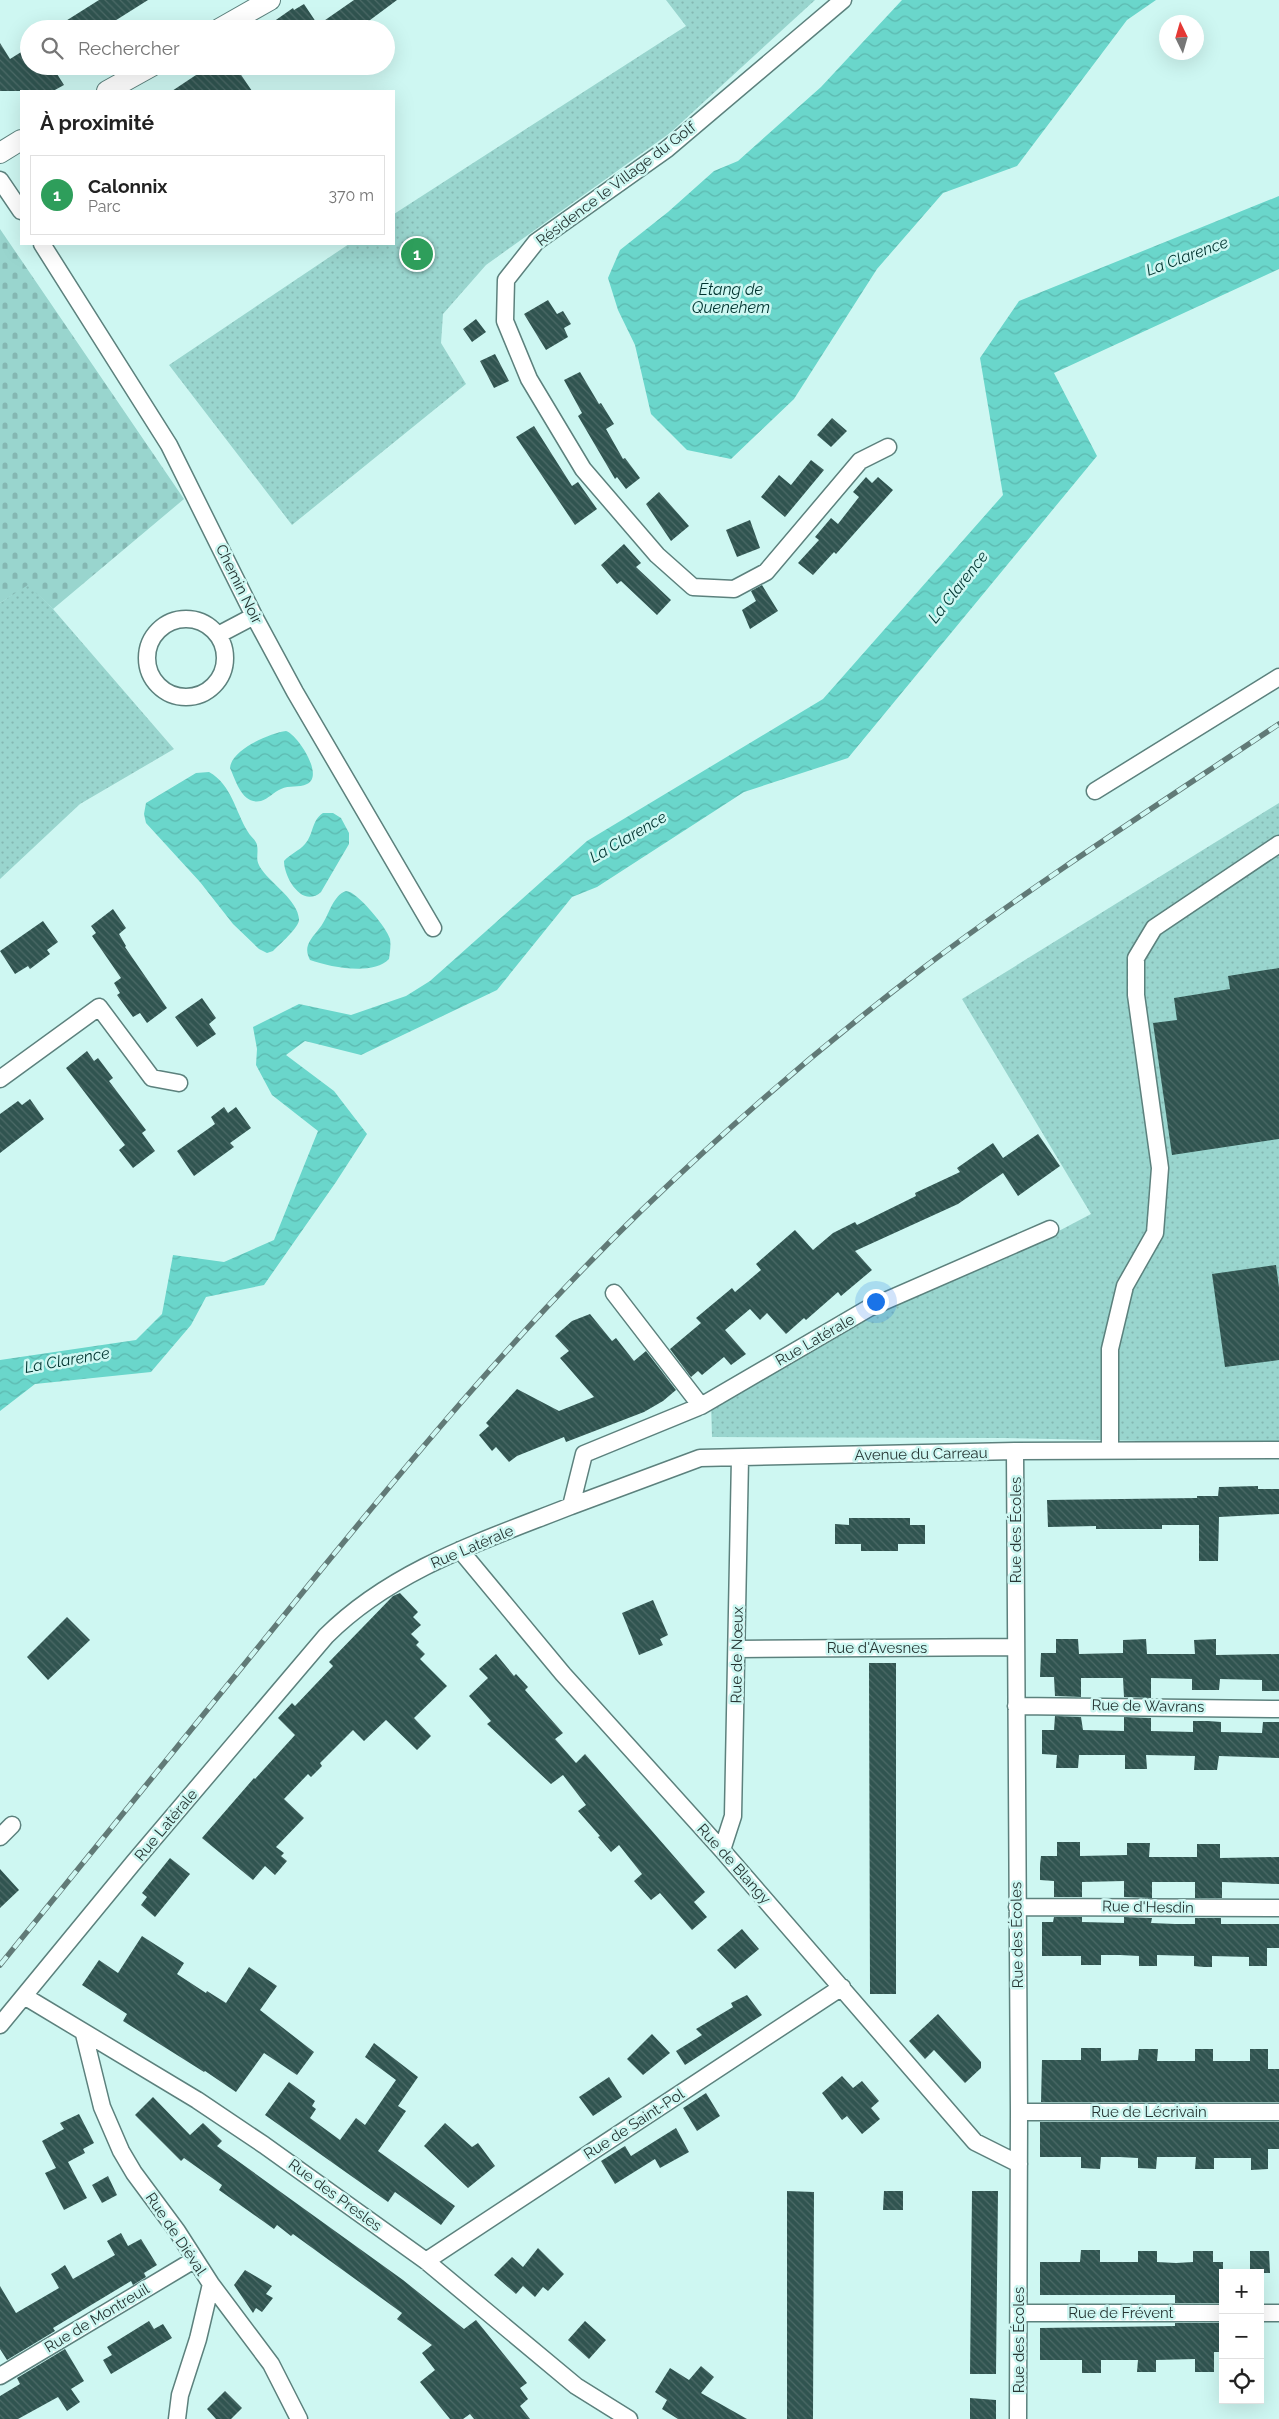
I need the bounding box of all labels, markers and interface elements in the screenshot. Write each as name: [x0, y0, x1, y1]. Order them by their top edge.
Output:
north arrow: [1159, 15, 1204, 60]
search box: [20, 20, 395, 75]
icon: search: [38, 34, 66, 62]
text: Rechercher: [78, 37, 180, 59]
text: À proximité: [40, 110, 154, 135]
street label: Résidence le Village du Golf: [533, 117, 700, 250]
text: Calonnix: [88, 175, 167, 197]
text: 1: [53, 186, 61, 205]
text: 370 m: [328, 186, 374, 205]
text: Parc: [88, 197, 121, 216]
water label: La Clarence: [1143, 232, 1231, 280]
pin: 1: [401, 235, 433, 273]
water label: Étang de Quenehem: [692, 279, 770, 317]
street label: Chemin Noir: [212, 541, 266, 627]
water label: La Clarence: [924, 547, 992, 627]
water label: La Clarence: [586, 807, 670, 867]
your location: [863, 1289, 889, 1315]
street label: Rue Latérale: [772, 1310, 858, 1370]
water label: La Clarence: [23, 1343, 111, 1377]
street label: Avenue du Carreau: [854, 1444, 988, 1464]
street label: Rue des Écoles: [1007, 1477, 1025, 1583]
street label: Rue Latérale: [428, 1521, 516, 1572]
street label: Rue de Nœux: [727, 1606, 747, 1703]
street label: Rue d'Avesnes: [827, 1639, 927, 1657]
street label: Rue de Wavrans: [1091, 1696, 1205, 1716]
street label: Rue Latérale: [131, 1785, 201, 1865]
street label: Rue de Blangy: [693, 1820, 775, 1908]
street label: Rue des Écoles: [1007, 1882, 1027, 1988]
street label: Rue d'Hesdin: [1102, 1897, 1194, 1917]
street label: Rue de Saint-Pol: [580, 2084, 688, 2163]
street label: Rue de Lécrivain: [1091, 2103, 1207, 2121]
street label: Rue des Presles: [285, 2155, 385, 2235]
street label: Rue de Diéval: [142, 2189, 211, 2280]
map controls: [1219, 2269, 1264, 2404]
button: +: [1219, 2269, 1264, 2314]
street label: Rue de Montreuil: [41, 2279, 153, 2356]
street label: Rue des Écoles: [1010, 2287, 1028, 2393]
street label: Rue de Frévent: [1068, 2304, 1174, 2322]
button: −: [1219, 2314, 1264, 2359]
button: locate: [1219, 2359, 1264, 2404]

